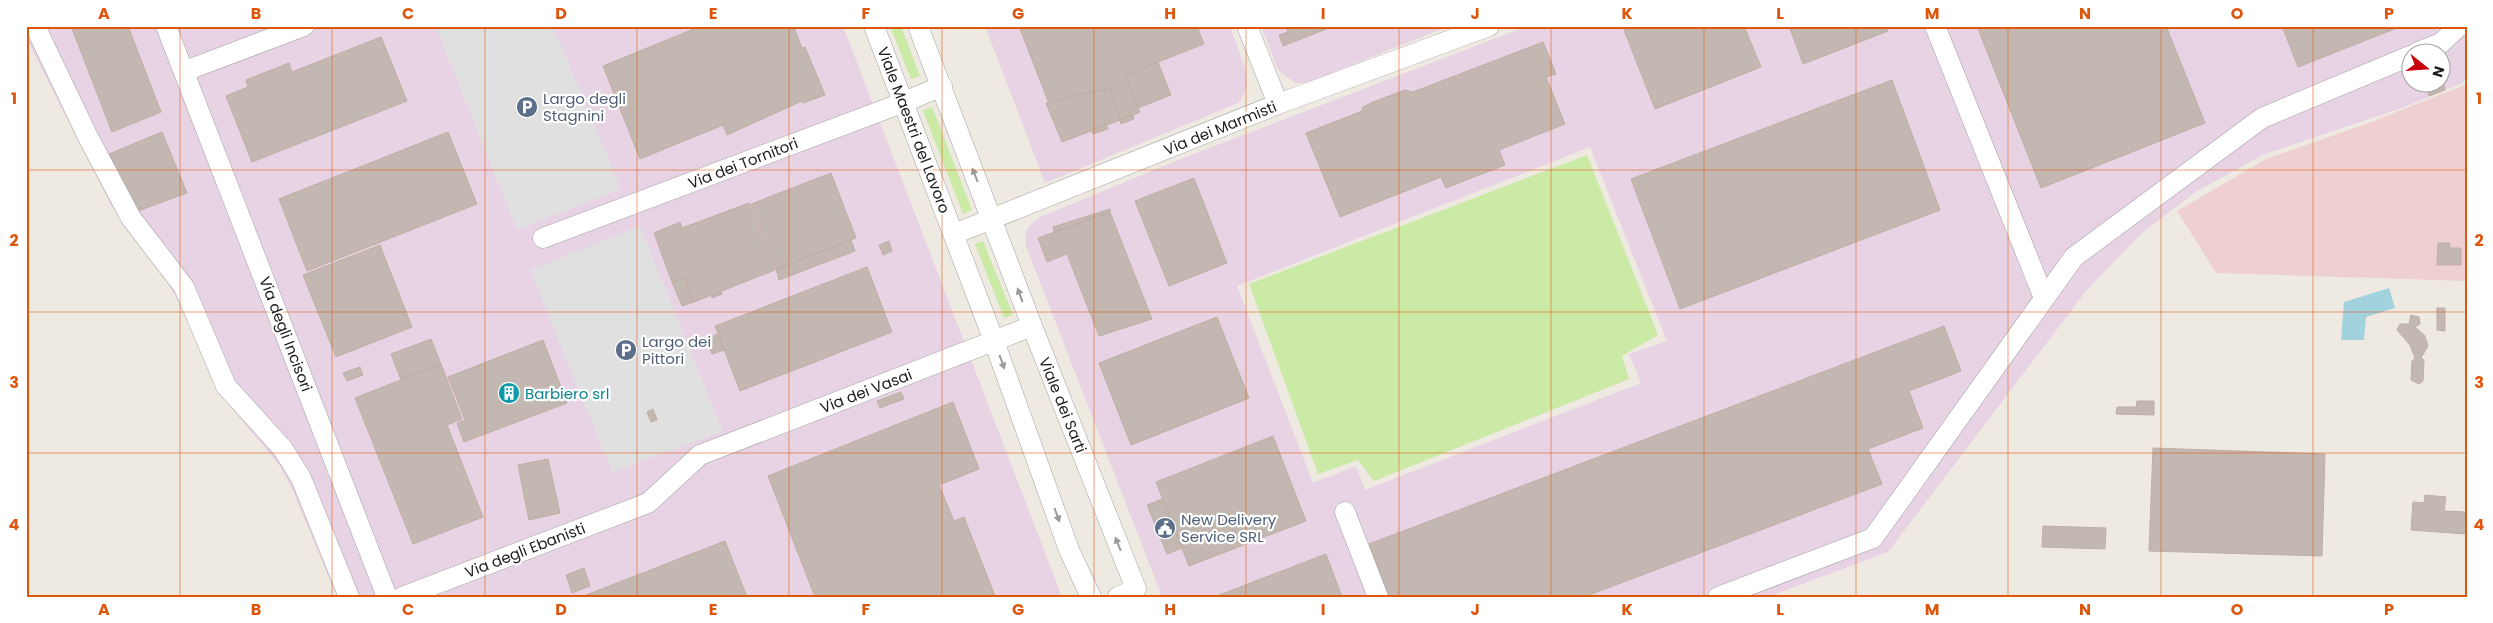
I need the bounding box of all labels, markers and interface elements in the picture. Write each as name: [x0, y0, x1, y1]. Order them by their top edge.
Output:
text: A: [98, 2, 110, 25]
text: B: [251, 2, 261, 25]
text: C: [402, 2, 414, 25]
text: D: [555, 2, 567, 25]
text: E: [709, 2, 717, 25]
text: F: [862, 2, 871, 25]
text: G: [1012, 2, 1024, 25]
text: H: [1164, 2, 1176, 25]
text: I: [1321, 2, 1325, 25]
text: J: [1470, 2, 1480, 25]
text: K: [1621, 2, 1633, 25]
text: L: [1776, 2, 1784, 25]
text: M: [1925, 2, 1939, 25]
text: N: [2079, 2, 2091, 25]
text: O: [2231, 2, 2244, 25]
text: P: [2384, 2, 2394, 25]
north arrow: [2400, 42, 2450, 92]
street label: Viale Maestri del Lavoro: [873, 44, 955, 216]
text: N: [2427, 64, 2450, 80]
text: 1: [11, 87, 17, 110]
text: 1: [2476, 87, 2482, 110]
place label: Largo degli Stagnini: [543, 88, 626, 126]
parking icon: Largo degli Stagnini: [515, 95, 539, 119]
street label: Via dei Marmisti: [1160, 96, 1280, 160]
street label: Via dei Tornitori: [685, 132, 801, 194]
one-way arrow: [971, 167, 979, 182]
text: 2: [9, 229, 19, 252]
text: 2: [2474, 229, 2484, 252]
street label: Via degli Incisori: [254, 273, 318, 395]
one-way arrow: [1016, 287, 1024, 302]
place label: Largo dei Pittori: [642, 331, 711, 369]
parking icon: Largo dei Pittori: [614, 338, 638, 362]
street label: Viale dei Sarti: [1034, 354, 1092, 456]
one-way arrow: [998, 355, 1006, 370]
street label: Via dei Vasai: [817, 364, 915, 418]
text: 3: [9, 371, 19, 394]
text: 3: [2474, 371, 2484, 394]
building icon: Barbiero srl: [497, 381, 521, 405]
place label: Barbiero srl: [525, 383, 609, 404]
one-way arrow: [1053, 508, 1061, 523]
place label: New Delivery Service SRL: [1181, 509, 1277, 547]
text: 4: [9, 513, 20, 536]
text: 4: [2474, 513, 2485, 536]
public building icon: New Delivery Service SRL: [1153, 516, 1177, 540]
street label: Via degli Ebanisti: [462, 517, 588, 583]
one-way arrow: [1114, 536, 1122, 551]
text: A: [98, 598, 110, 621]
text: B: [251, 598, 261, 621]
text: C: [402, 598, 414, 621]
text: D: [555, 598, 567, 621]
text: E: [709, 598, 717, 621]
text: F: [862, 598, 871, 621]
text: G: [1012, 598, 1024, 621]
text: H: [1164, 598, 1176, 621]
text: I: [1321, 598, 1325, 621]
text: J: [1470, 598, 1480, 621]
text: K: [1621, 598, 1633, 621]
text: L: [1776, 598, 1784, 621]
text: M: [1925, 598, 1939, 621]
text: N: [2079, 598, 2091, 621]
text: O: [2231, 598, 2244, 621]
text: P: [2384, 598, 2394, 621]

